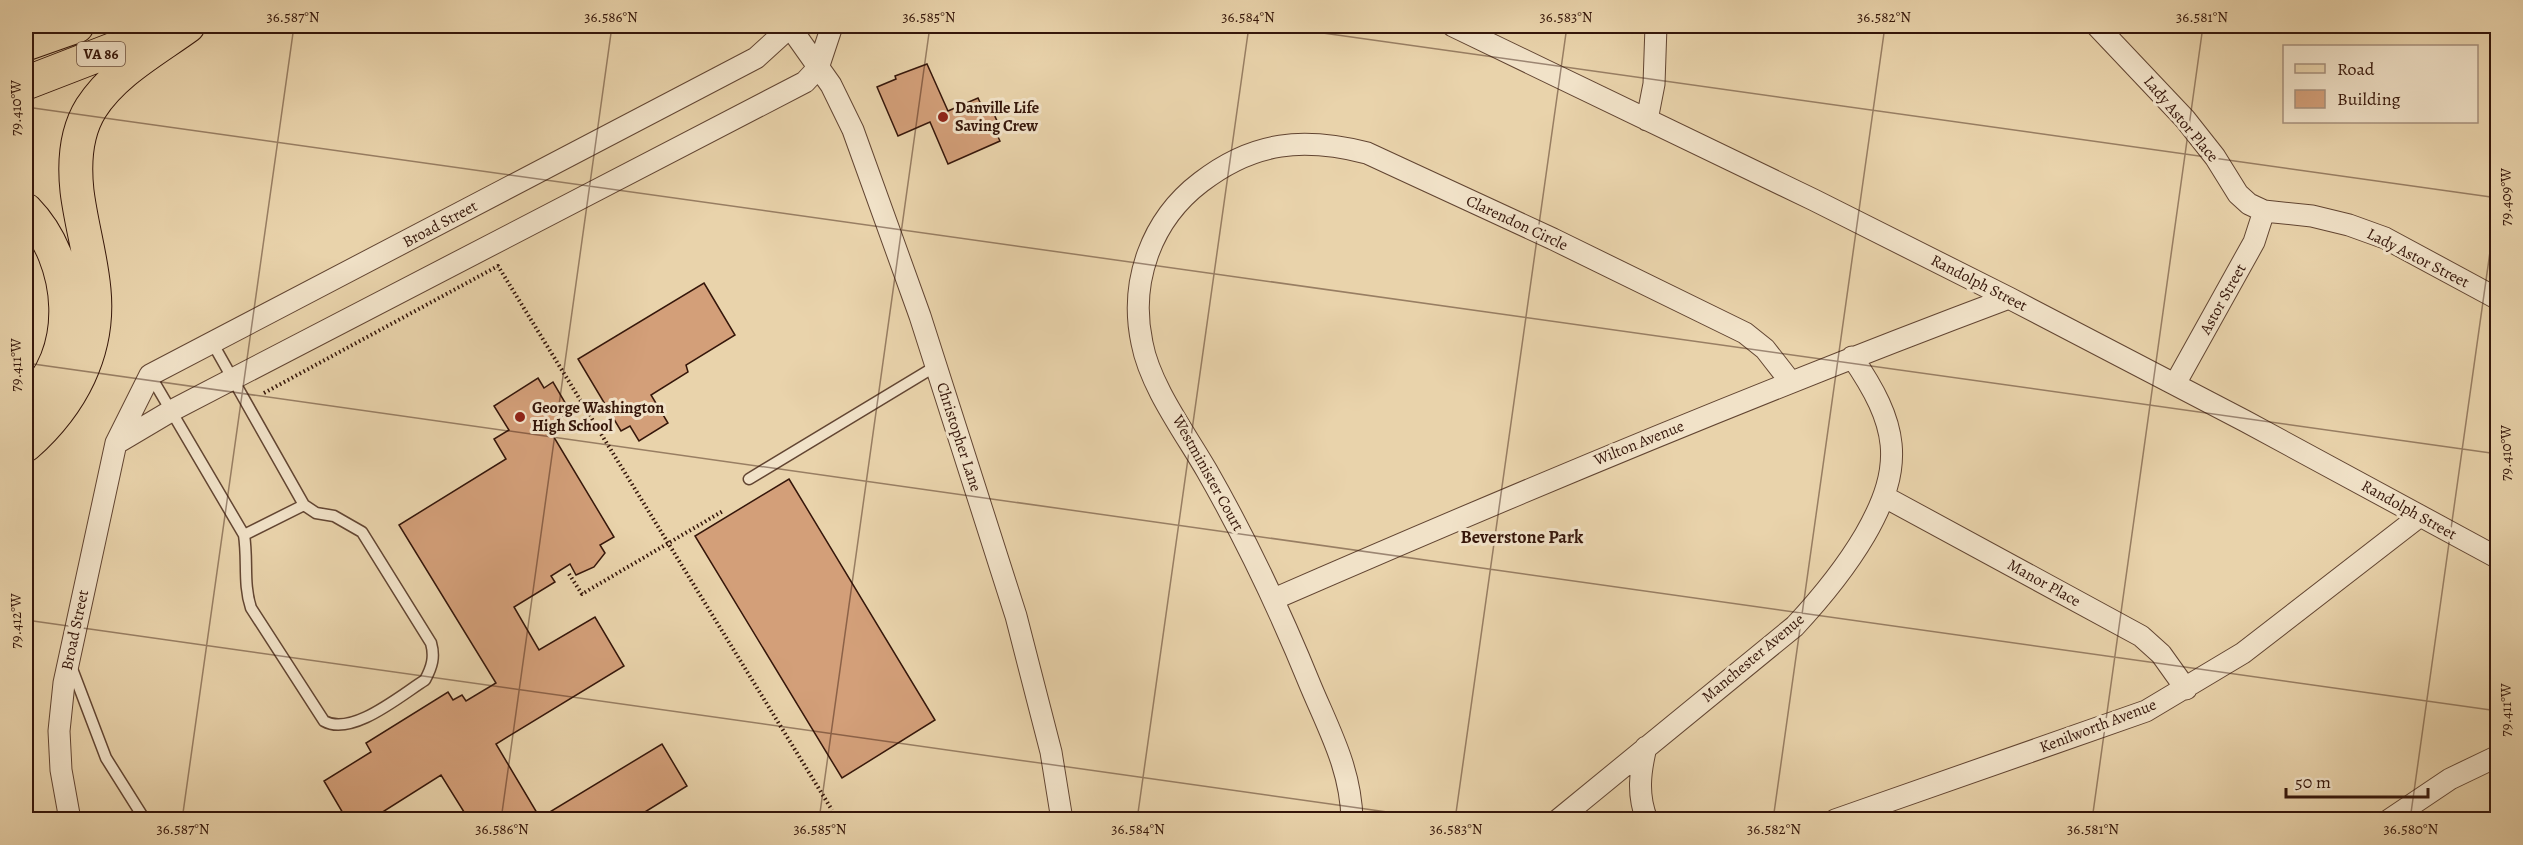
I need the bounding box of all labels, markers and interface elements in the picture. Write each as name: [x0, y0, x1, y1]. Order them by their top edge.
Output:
text: 36.587°N: [266, 7, 320, 27]
text: 36.586°N: [584, 7, 638, 27]
text: 36.585°N: [902, 7, 956, 27]
text: 36.584°N: [1221, 7, 1275, 27]
text: 36.583°N: [1539, 7, 1593, 27]
text: 36.582°N: [1857, 7, 1911, 27]
text: 36.581°N: [2176, 7, 2228, 27]
road number: VA 86: [77, 42, 125, 66]
legend: [2283, 45, 2478, 123]
text: Road: [2337, 57, 2375, 81]
street label: Lady Astor Place: [2138, 71, 2224, 167]
text: 79.410°W: [6, 80, 26, 136]
text: Building: [2337, 87, 2401, 111]
place label: Danville Life Saving Crew: [955, 97, 1039, 137]
marker: Danville Life Saving Crew: [936, 110, 950, 124]
text: 79.409°W: [2496, 168, 2516, 226]
street label: Clarendon Circle: [1463, 190, 1571, 256]
street label: Broad Street: [399, 195, 481, 253]
street label: Lady Astor Street: [2363, 223, 2473, 293]
street label: Randolph Street: [1927, 249, 2031, 317]
street label: Astor Street: [2194, 260, 2251, 339]
text: 79.411°W: [6, 338, 26, 392]
street label: Christopher Lane: [931, 379, 987, 495]
place label: George Washington High School: [532, 397, 664, 437]
marker: George Washington High School: [513, 410, 527, 424]
street label: Westminister Court: [1166, 410, 1249, 535]
street label: Wilton Avenue: [1590, 415, 1687, 471]
text: 79.410°W: [2496, 425, 2516, 481]
street label: Randolph Street: [2357, 475, 2461, 545]
district label: Beverstone Park: [1461, 525, 1584, 549]
street label: Manor Place: [2003, 554, 2085, 612]
street label: Broad Street: [56, 588, 94, 672]
text: 79.412°W: [6, 593, 26, 649]
street label: Manchester Avenue: [1697, 608, 1809, 708]
text: 79.411°W: [2496, 683, 2516, 737]
street label: Kenilworth Avenue: [2036, 694, 2160, 758]
scale bar: [2286, 761, 2428, 799]
text: 50 m: [2295, 770, 2331, 794]
text: 36.587°N: [156, 819, 210, 839]
text: 36.586°N: [475, 819, 529, 839]
text: 36.585°N: [793, 819, 847, 839]
text: 36.584°N: [1111, 819, 1165, 839]
text: 36.583°N: [1429, 819, 1483, 839]
text: 36.582°N: [1747, 819, 1801, 839]
text: 36.581°N: [2067, 819, 2119, 839]
text: 36.580°N: [2384, 819, 2439, 839]

